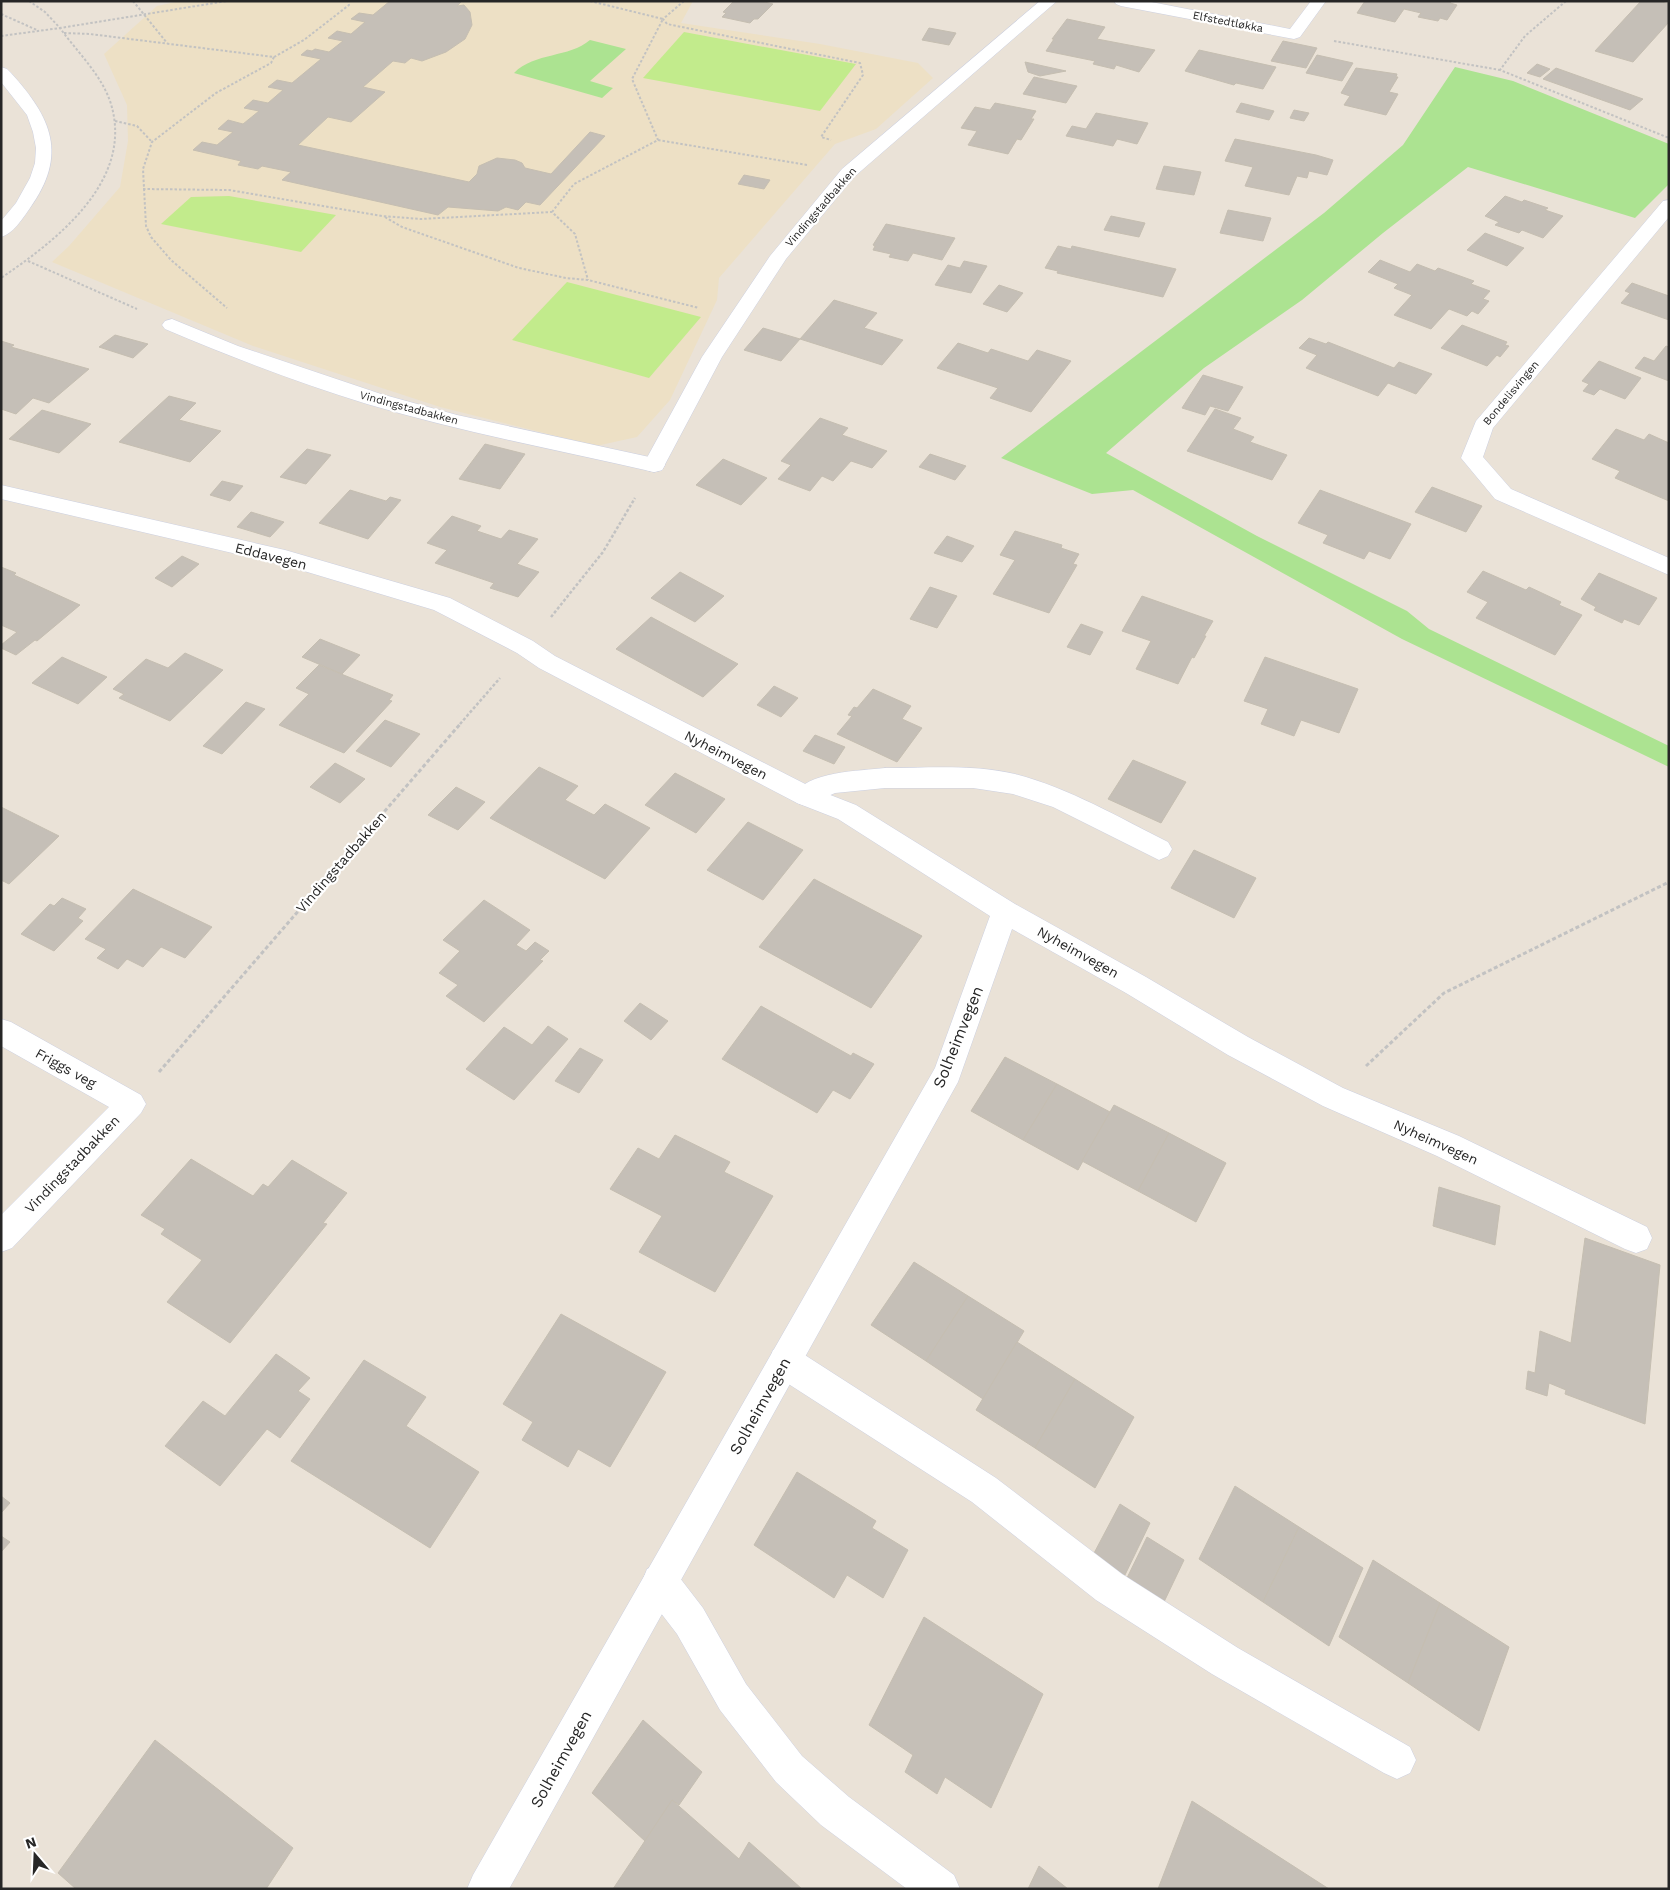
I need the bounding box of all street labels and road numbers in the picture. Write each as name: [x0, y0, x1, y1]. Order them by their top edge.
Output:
street label: Elfstedtløkka: [1192, 9, 1264, 35]
street label: Vindingstadbakken: [783, 164, 859, 250]
street label: Bondelisvingen: [1480, 358, 1542, 428]
street label: Vindingstadbakken: [358, 389, 460, 427]
street label: Eddavegen: [233, 539, 309, 573]
street label: Nyheimvegen: [682, 727, 770, 783]
street label: Vindingstadbakken: [293, 808, 389, 916]
street label: Nyheimvegen: [1034, 923, 1122, 981]
street label: Solheimvegen: [929, 983, 987, 1091]
street label: Friggs veg: [33, 1045, 100, 1091]
street label: Vindingstadbakken: [21, 1112, 123, 1216]
street label: Nyheimvegen: [1391, 1116, 1481, 1168]
street label: Solheimvegen: [725, 1354, 795, 1458]
street label: Solheimvegen: [526, 1707, 596, 1811]

